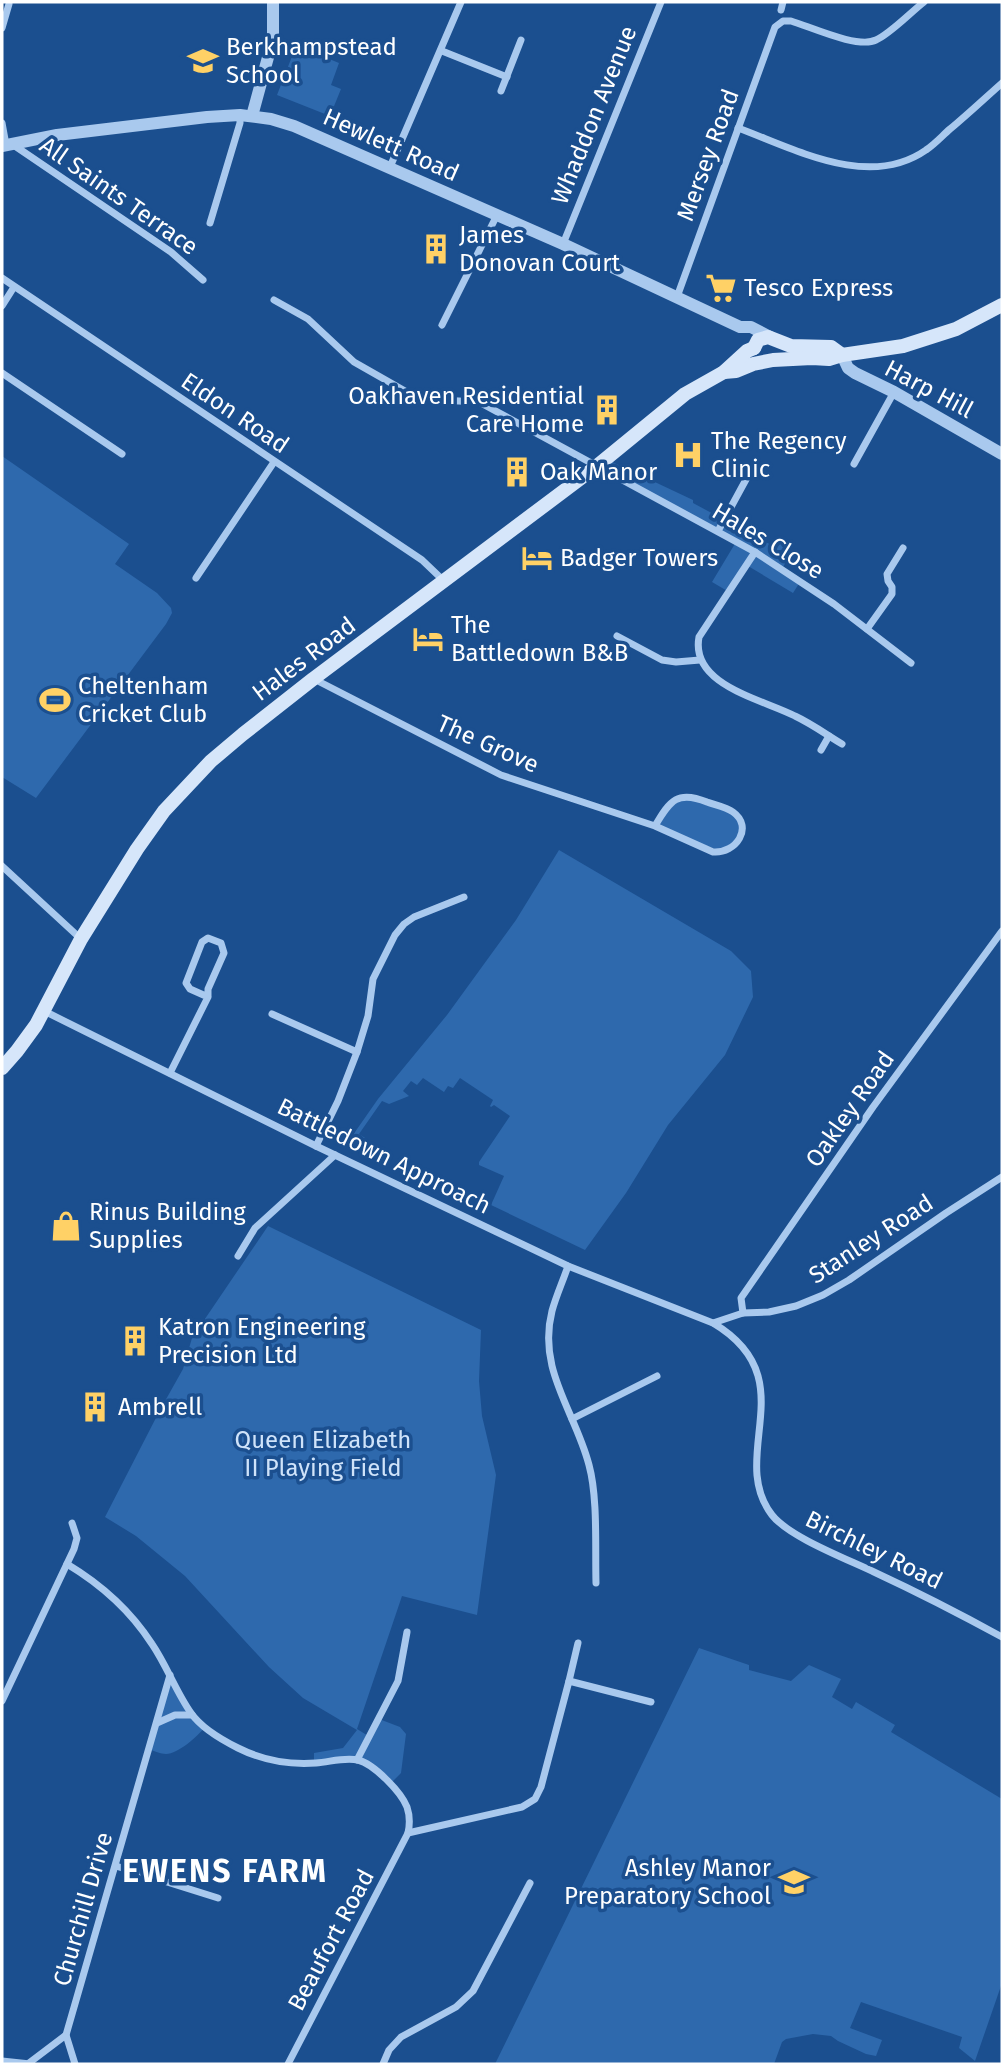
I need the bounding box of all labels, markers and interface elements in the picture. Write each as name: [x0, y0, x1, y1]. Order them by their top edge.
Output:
street label: Whaddon Avenue: [545, 22, 643, 208]
place label: Berkhampstead School: [226, 33, 397, 89]
school or university icon: Berkhampstead School: [186, 44, 220, 78]
street label: Mersey Road: [671, 85, 745, 225]
street label: Hewlett Road: [319, 103, 463, 187]
street label: All Saints Terrace: [35, 131, 203, 261]
place label: James Donovan Court: [459, 221, 621, 277]
building icon: James Donovan Court: [419, 232, 453, 266]
supermarket icon: Tesco Express: [704, 271, 738, 305]
place label: Tesco Express: [744, 274, 893, 302]
street label: Harp Hill: [880, 354, 978, 424]
street label: Eldon Road: [176, 367, 294, 459]
place label: Oakhaven Residential Care Home: [348, 382, 584, 438]
building icon: Oakhaven Residential Care Home: [590, 393, 624, 427]
place label: The Regency Clinic: [711, 427, 847, 483]
hospital icon: The Regency Clinic: [671, 438, 705, 472]
building icon: Oak Manor: [500, 455, 534, 489]
place label: Oak Manor: [540, 458, 658, 486]
street label: Hales Close: [707, 497, 829, 585]
hotel icon: Badger Towers: [520, 541, 554, 575]
place label: Badger Towers: [560, 544, 718, 572]
street label: Hales Road: [247, 611, 361, 707]
place label: The Battledown B&B: [451, 611, 628, 667]
hotel icon: The Battledown B&B: [411, 622, 445, 656]
place label: Cheltenham Cricket Club: [78, 672, 209, 728]
sports icon: Cheltenham Cricket Club: [38, 683, 72, 717]
street label: The Grove: [433, 709, 543, 779]
street label: Oakley Road: [800, 1046, 900, 1172]
street label: Battledown Approach: [273, 1092, 495, 1220]
street label: Stanley Road: [804, 1189, 938, 1289]
place label: Rinus Building Supplies: [89, 1198, 246, 1254]
shop icon: Rinus Building Supplies: [49, 1209, 83, 1243]
place label: Katron Engineering Precision Ltd: [158, 1313, 366, 1369]
building icon: Katron Engineering Precision Ltd: [118, 1324, 152, 1358]
building icon: Ambrell: [78, 1390, 112, 1424]
place label: Ambrell: [118, 1393, 202, 1421]
park label: Queen Elizabeth II Playing Field: [235, 1426, 411, 1482]
street label: Birchley Road: [801, 1505, 947, 1595]
street label: Churchill Drive: [48, 1829, 118, 1989]
district label: EWENS FARM: [122, 1852, 328, 1890]
place label: Ashley Manor Preparatory School: [564, 1854, 772, 1910]
street label: Beaufort Road: [282, 1865, 380, 2015]
school or university icon: Ashley Manor Preparatory School: [777, 1865, 811, 1899]

